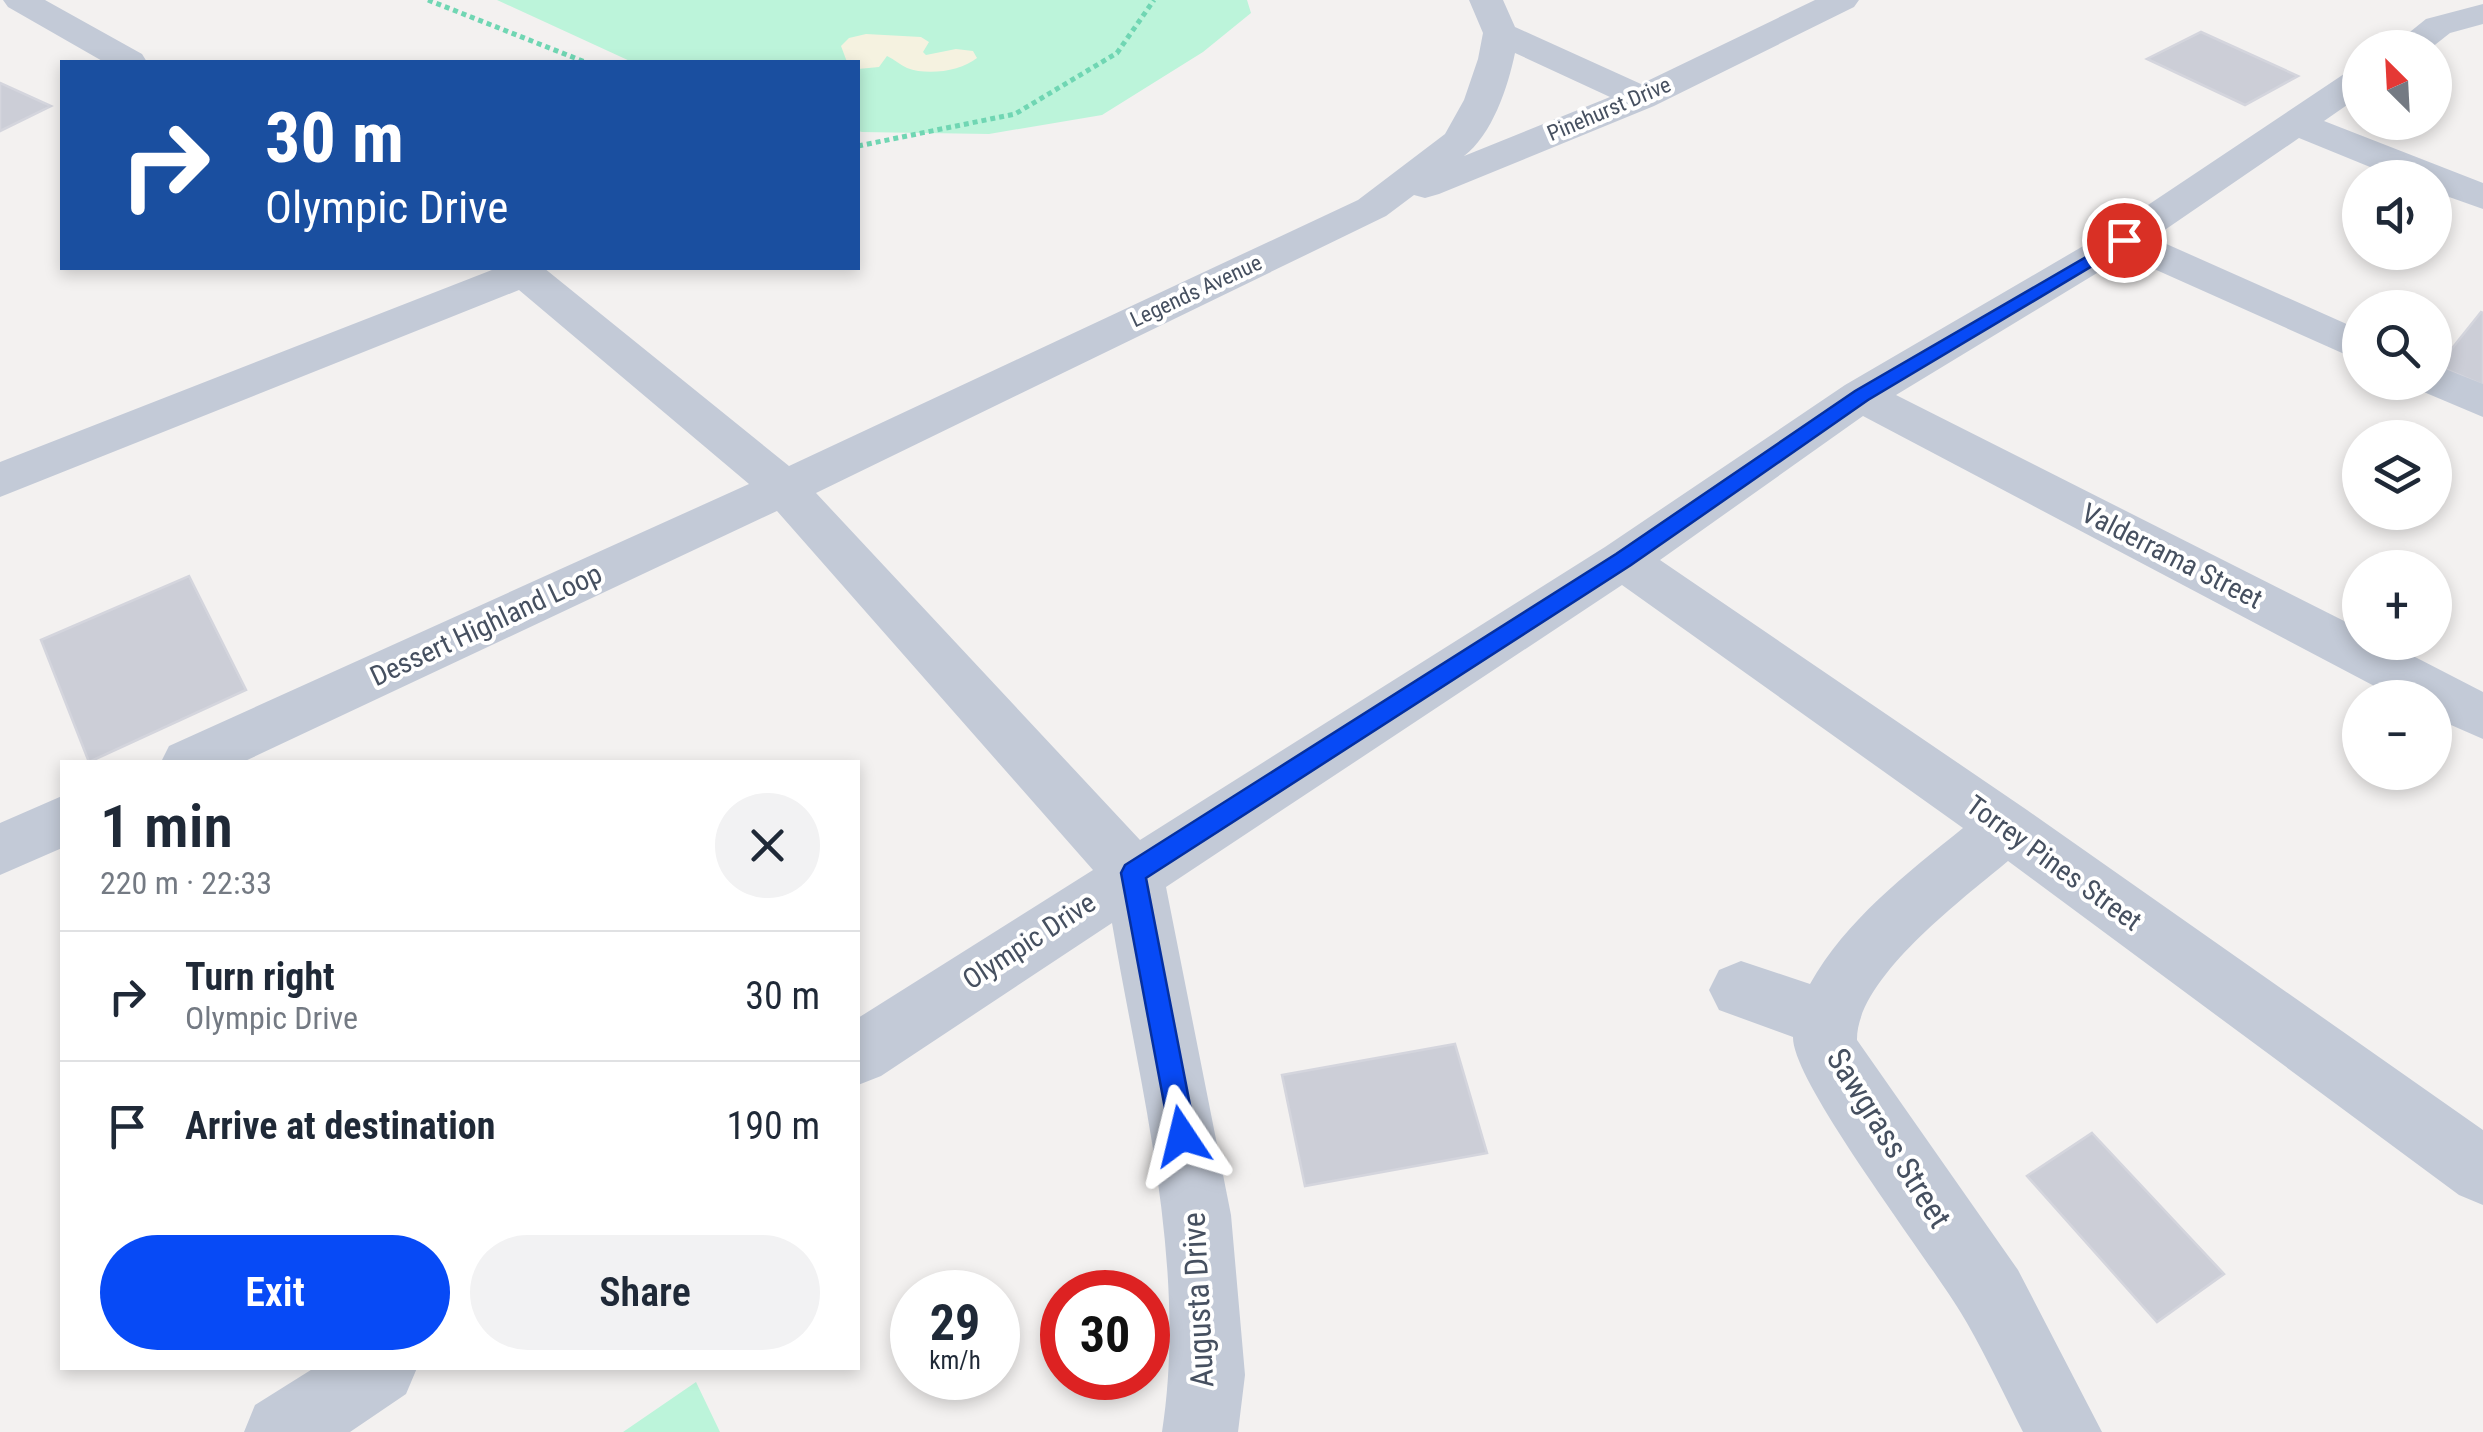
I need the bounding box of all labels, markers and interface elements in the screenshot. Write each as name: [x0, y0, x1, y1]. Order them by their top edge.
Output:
north arrow: [2342, 30, 2452, 140]
map controls: [2342, 30, 2452, 790]
street label: Pinehurst Drive: [1544, 72, 1674, 146]
text: 30 m: [265, 97, 404, 179]
icon: right: [100, 100, 230, 230]
button: sound: [2342, 160, 2452, 270]
text: Olympic Drive: [265, 181, 508, 234]
pin: [2082, 198, 2167, 283]
icon: arrive: [2097, 213, 2152, 268]
street label: Legends Avenue: [1126, 250, 1266, 332]
button: search: [2342, 290, 2452, 400]
button: layers: [2342, 420, 2452, 530]
street label: Valderrama Street: [2076, 496, 2268, 616]
button: +: [2342, 550, 2452, 660]
street label: Dessert Highland Loop: [365, 557, 607, 693]
button: −: [2342, 680, 2452, 790]
street label: Torrey Pines Street: [1960, 788, 2148, 938]
text: 1 min: [100, 791, 233, 862]
button: close: [715, 793, 820, 898]
text: 220 m · 22:33: [100, 864, 272, 902]
street label: Olympic Drive: [956, 886, 1102, 996]
text: Turn right: [185, 955, 335, 999]
icon: right: [100, 969, 155, 1024]
text: 30 m: [745, 974, 820, 1018]
text: Olympic Drive: [185, 999, 358, 1037]
street label: Sawgrass Street: [1819, 1041, 1959, 1235]
position arrow: [1130, 1084, 1234, 1188]
icon: arrive: [100, 1099, 155, 1154]
text: Arrive at destination: [185, 1104, 495, 1148]
text: 190 m: [726, 1104, 820, 1148]
street label: Augusta Drive: [1174, 1211, 1222, 1389]
button: Exit: [100, 1235, 450, 1350]
button: Share: [470, 1235, 820, 1350]
speed limit sign: 30: [1040, 1270, 1170, 1400]
text: 29: [930, 1294, 980, 1352]
text: km/h: [929, 1346, 981, 1375]

